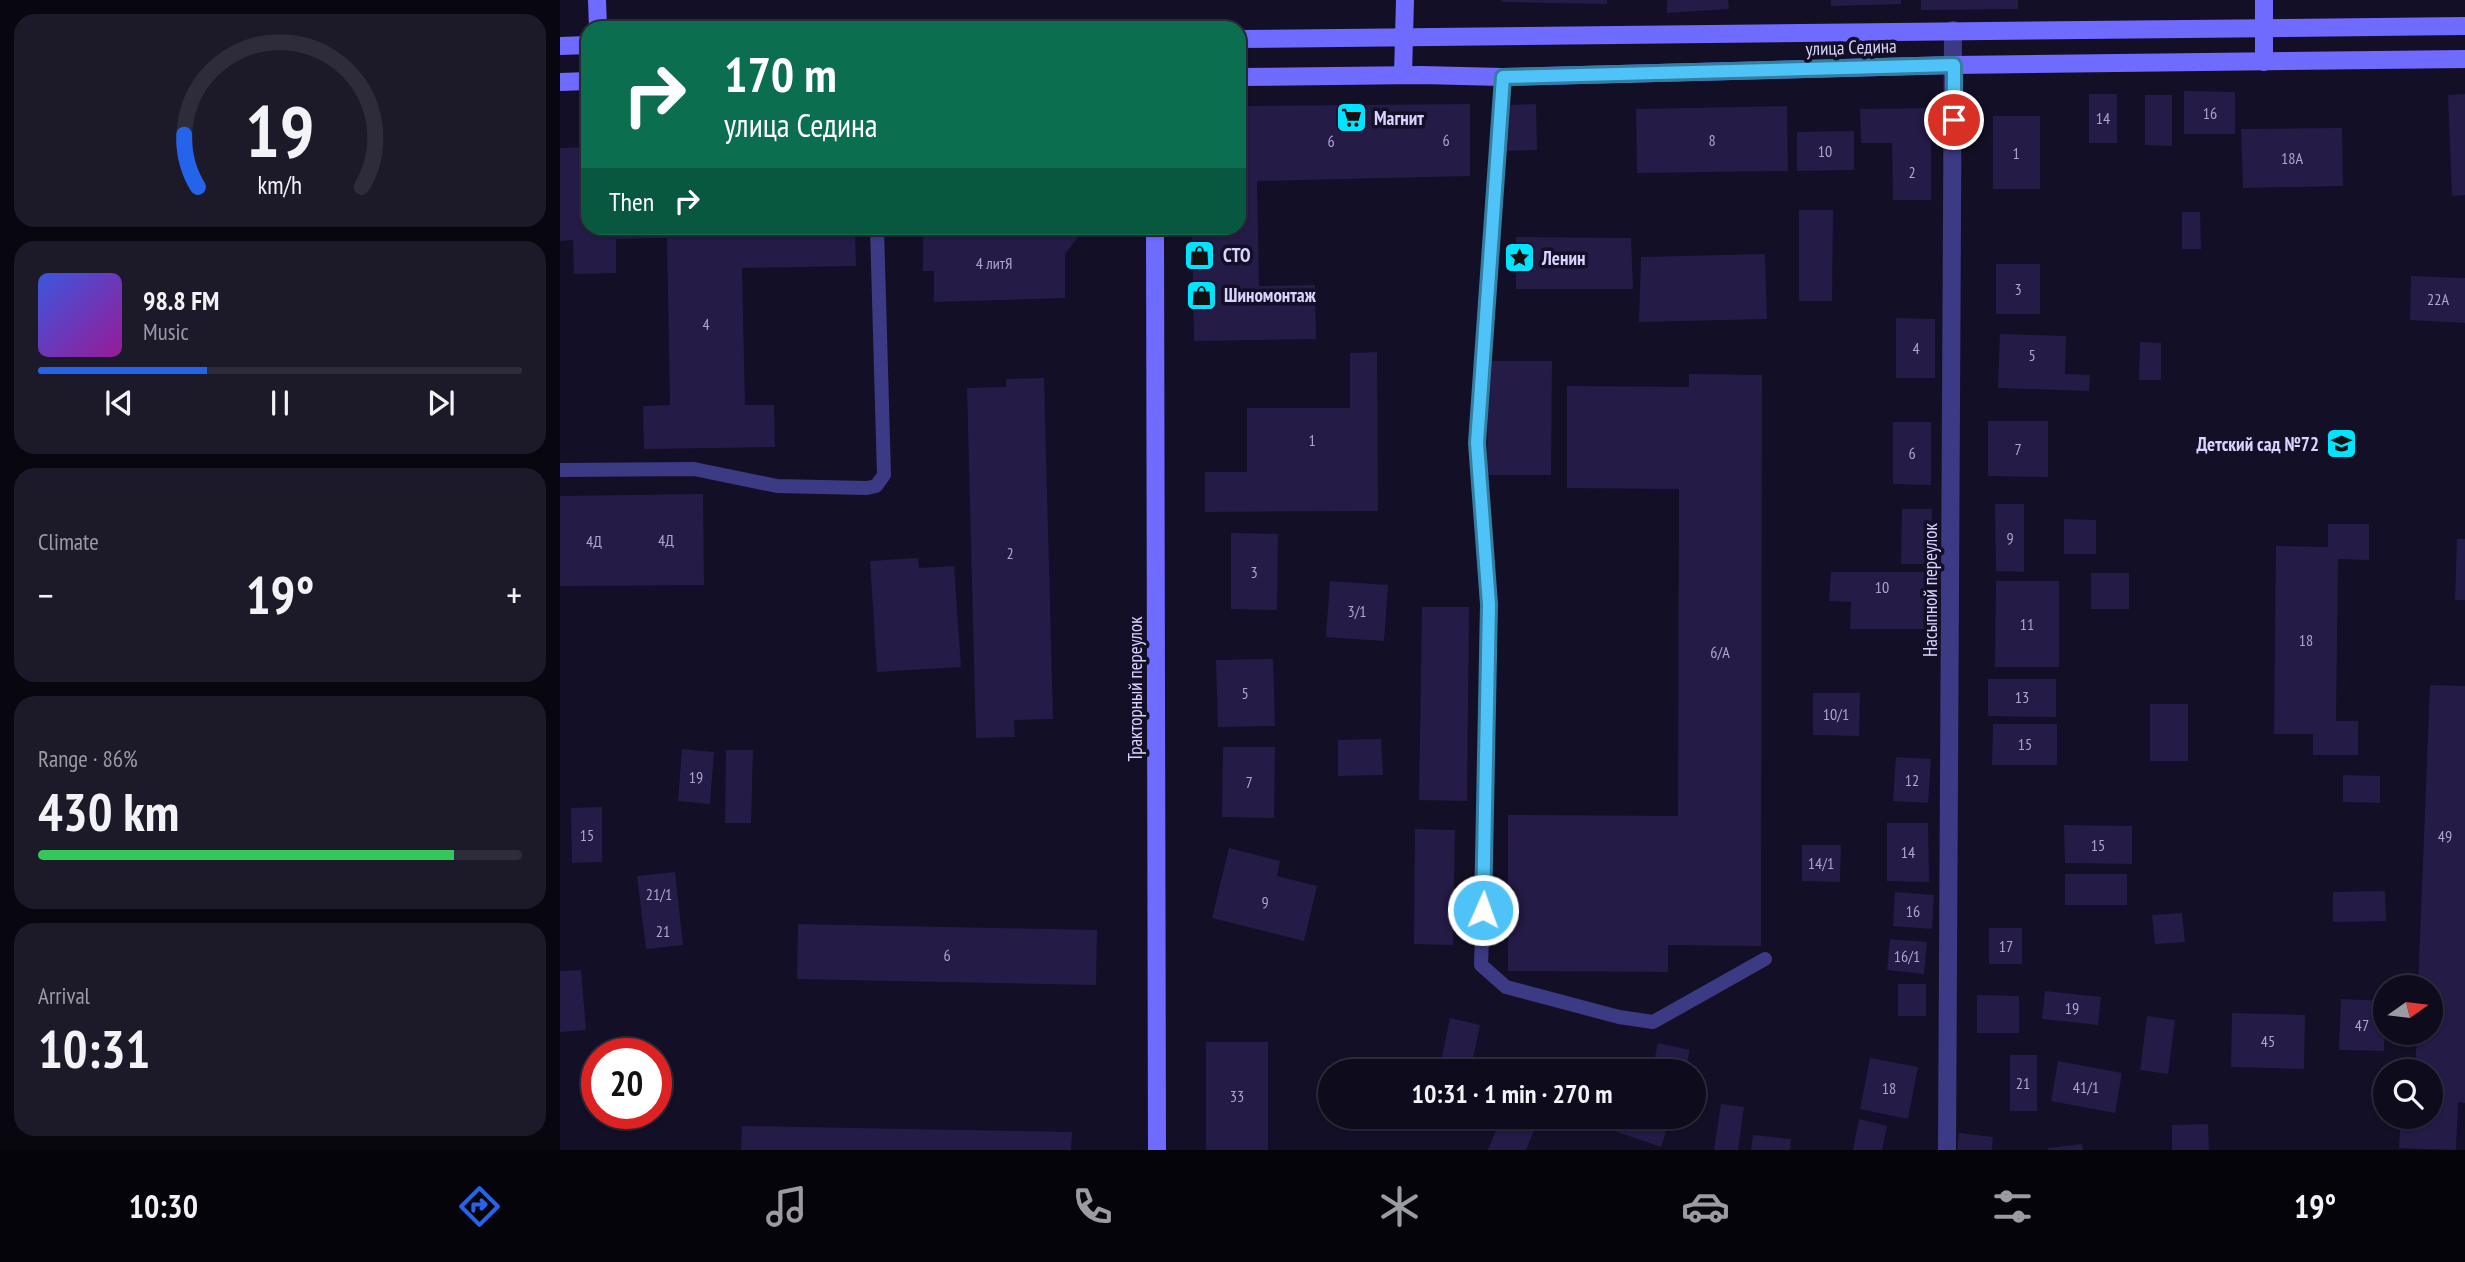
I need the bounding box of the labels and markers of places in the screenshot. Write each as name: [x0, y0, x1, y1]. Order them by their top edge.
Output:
pin: [1924, 90, 1984, 150]
supermarket icon: Магнит: [1334, 101, 1368, 135]
place label: Магнит: [1374, 106, 1424, 130]
shop icon: СТО: [1183, 238, 1217, 272]
place icon: Ленин: [1502, 241, 1536, 275]
place label: СТО: [1223, 243, 1251, 267]
place label: Ленин: [1541, 246, 1585, 270]
shop icon: Шиномонтаж: [1184, 278, 1218, 312]
place label: Шиномонтаж: [1224, 283, 1317, 307]
school or university icon: Детский сад №72: [2325, 427, 2359, 461]
place label: Детский сад №72: [2196, 432, 2319, 456]

